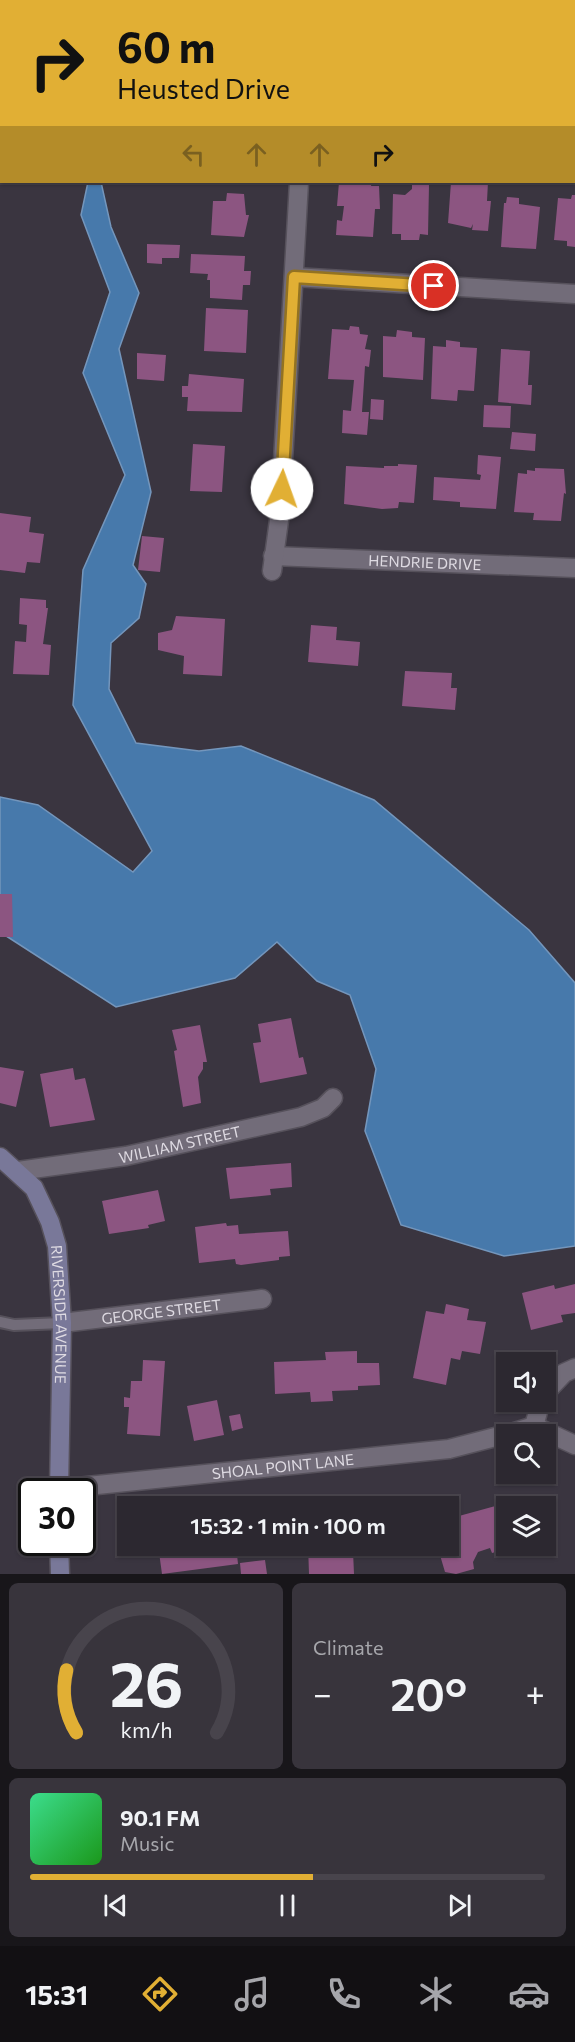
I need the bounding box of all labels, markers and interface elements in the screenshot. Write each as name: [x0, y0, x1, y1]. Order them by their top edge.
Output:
text: 60 m: [117, 20, 216, 72]
icon: right: [18, 24, 96, 102]
text: Heusted Drive: [117, 72, 290, 105]
icon: left: [177, 138, 210, 171]
icon: ahead: [240, 138, 273, 171]
icon: ahead: [303, 138, 336, 171]
icon: right: [366, 138, 399, 171]
pin: [408, 260, 459, 311]
icon: arrive: [417, 269, 450, 302]
position arrow: [250, 457, 314, 521]
street label: HENDRIE DRIVE: [368, 551, 482, 573]
street label: WILLIAM STREET: [117, 1122, 243, 1166]
street label: RIVERSIDE AVENUE: [48, 1244, 71, 1384]
street label: GEORGE STREET: [100, 1295, 223, 1327]
map controls: [496, 1352, 556, 1556]
button: sound: [496, 1352, 556, 1412]
button: search: [496, 1424, 556, 1484]
street label: SHOAL POINT LANE: [211, 1450, 355, 1482]
speed limit sign: 30: [18, 1478, 96, 1556]
button: layers: [496, 1496, 556, 1556]
text: 15:32 · 1 min · 100 m: [190, 1512, 386, 1539]
text: Climate: [313, 1635, 383, 1659]
text: 26: [109, 1644, 183, 1720]
text: 20°: [390, 1665, 467, 1720]
text: −: [313, 1672, 332, 1713]
text: +: [526, 1672, 545, 1713]
text: km/h: [120, 1716, 172, 1742]
text: 90.1 FM: [120, 1804, 200, 1831]
text: Music: [120, 1831, 174, 1855]
icon: previous: [99, 1889, 132, 1922]
icon: pause: [271, 1889, 304, 1922]
icon: next: [443, 1889, 476, 1922]
icon: directions: [139, 1973, 181, 2015]
icon: music: [231, 1973, 273, 2015]
icon: phone: [323, 1973, 365, 2015]
icon: climate: [415, 1973, 457, 2015]
icon: car: [508, 1973, 550, 2015]
text: 15:31: [25, 1978, 88, 2011]

